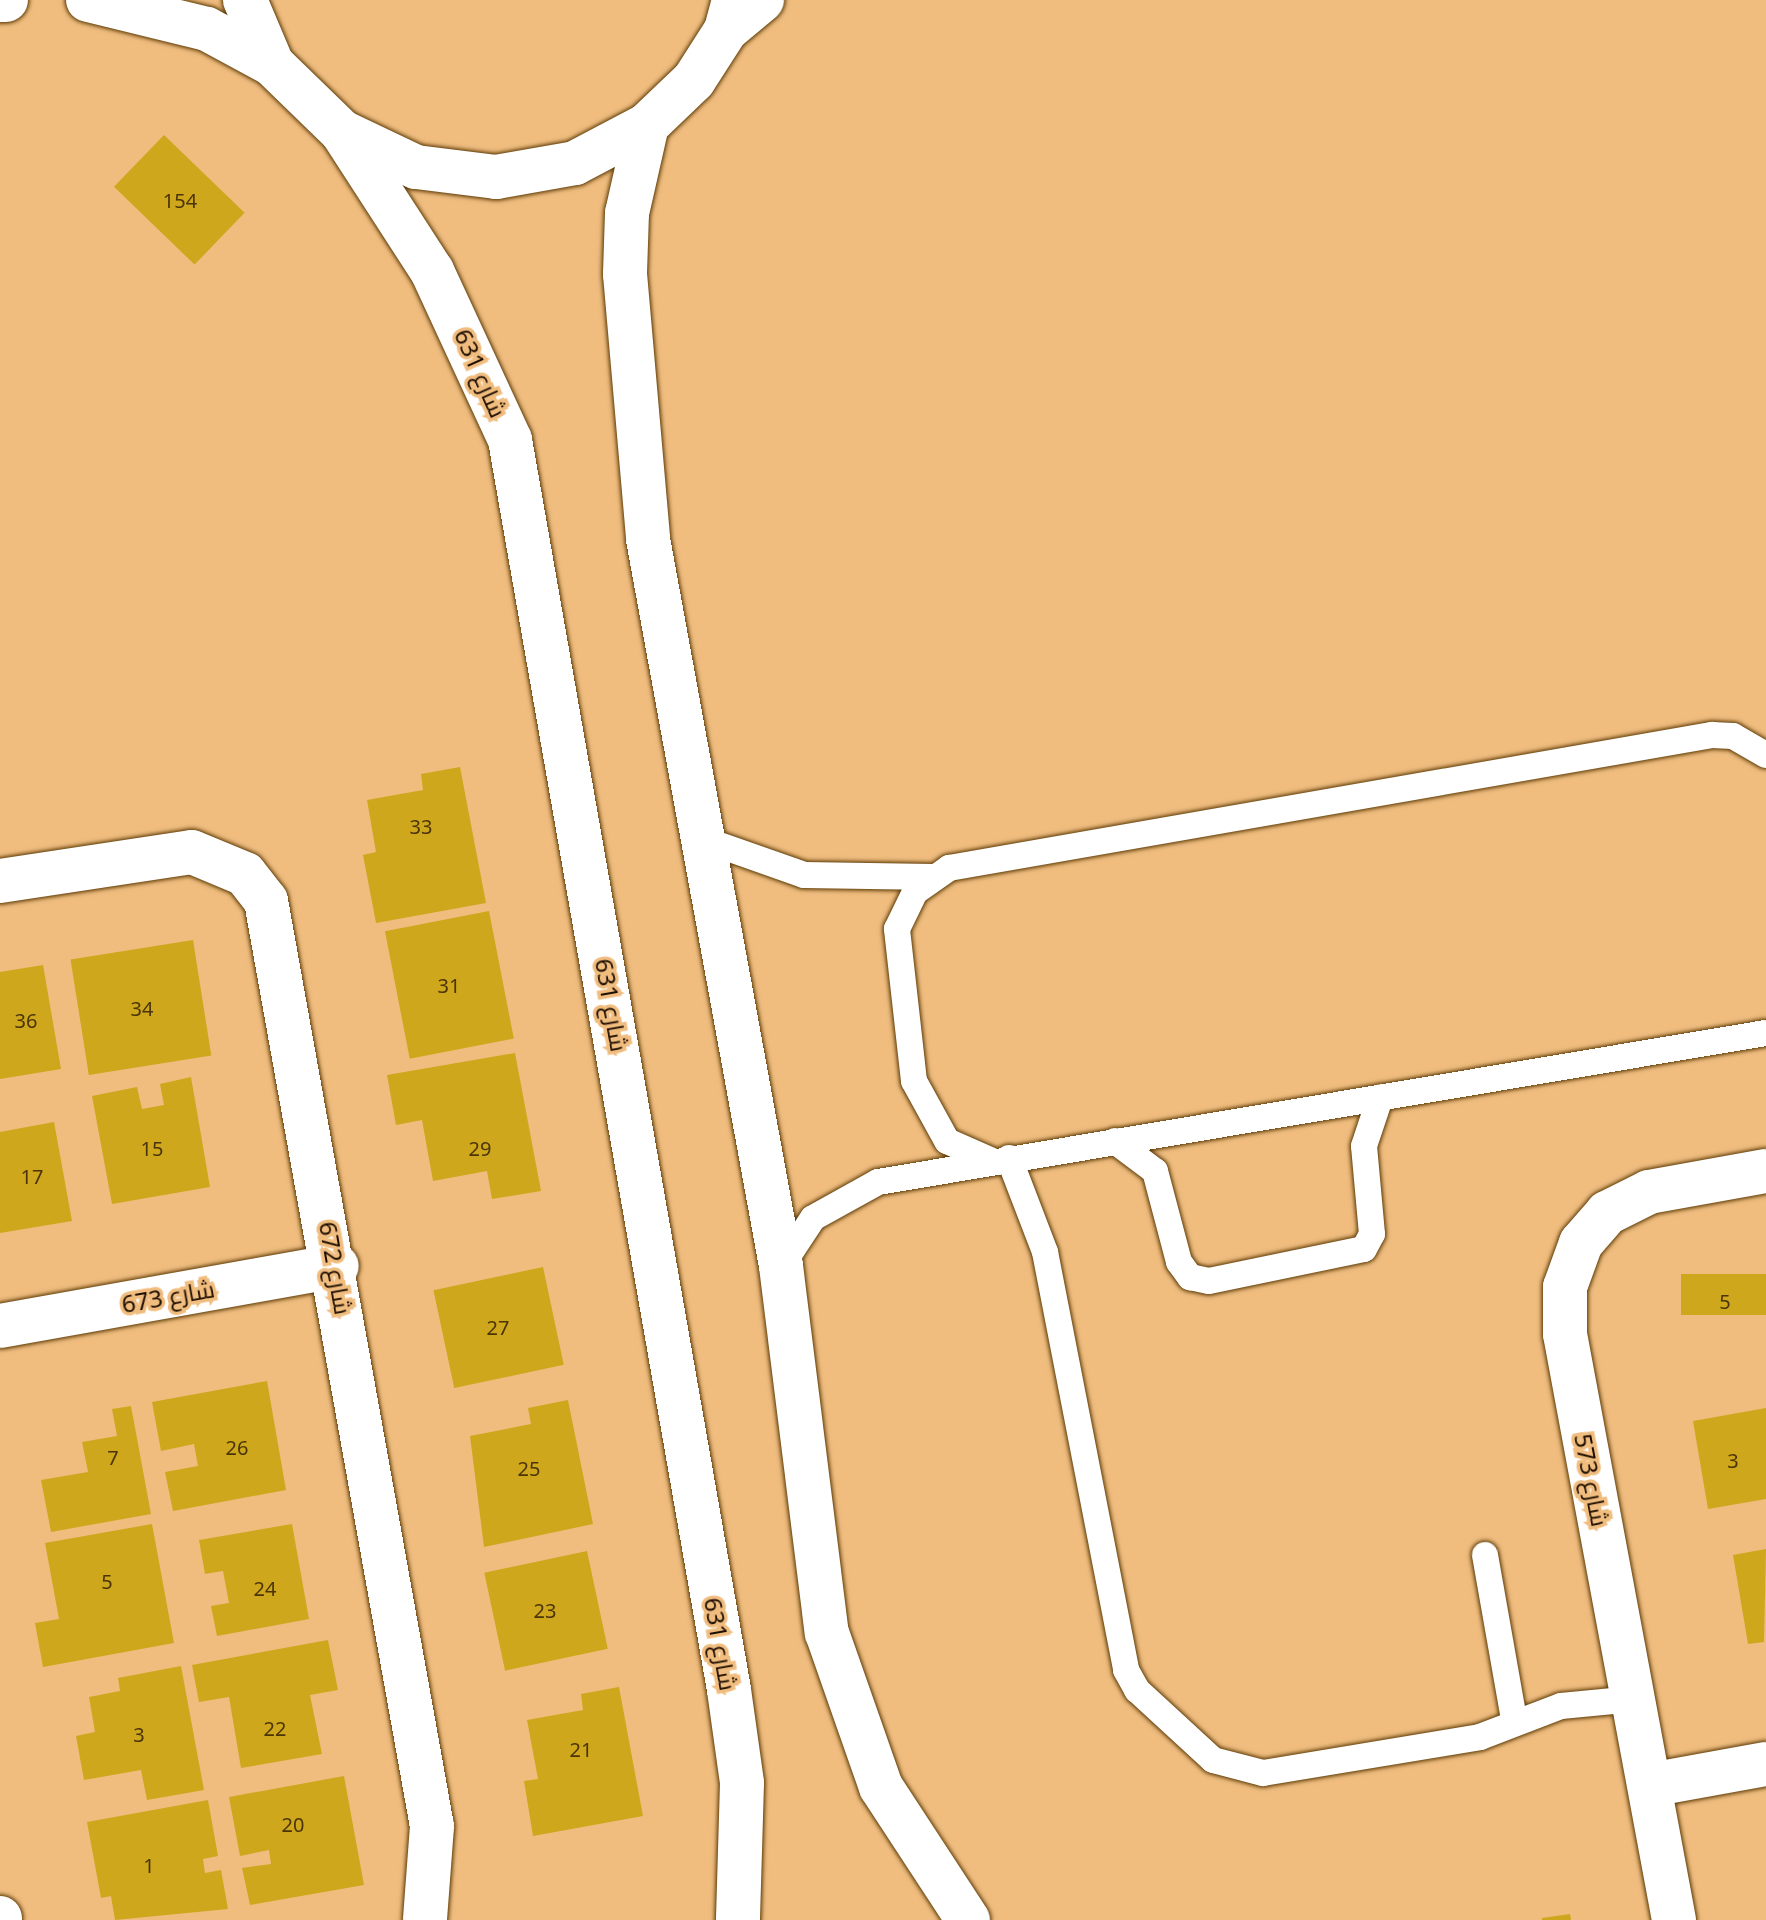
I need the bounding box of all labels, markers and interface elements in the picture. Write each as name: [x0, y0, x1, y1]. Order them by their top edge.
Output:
house number: 154: [163, 188, 197, 212]
street label: شارع 631: [449, 324, 513, 422]
house number: 33: [410, 814, 432, 838]
street label: شارع 631: [590, 956, 634, 1054]
house number: 31: [438, 973, 460, 997]
house number: 34: [131, 996, 153, 1020]
house number: 36: [15, 1008, 37, 1032]
house number: 15: [141, 1136, 163, 1160]
house number: 29: [469, 1136, 491, 1160]
house number: 17: [21, 1164, 43, 1188]
street label: شارع 672: [314, 1219, 358, 1317]
street label: شارع 673: [119, 1274, 217, 1318]
house number: 5: [1719, 1289, 1731, 1313]
house number: 27: [487, 1315, 509, 1339]
street label: شارع 573: [1569, 1431, 1615, 1529]
house number: 26: [226, 1435, 248, 1459]
house number: 7: [107, 1445, 119, 1469]
house number: 3: [1727, 1448, 1739, 1472]
house number: 25: [518, 1456, 540, 1480]
house number: 5: [101, 1569, 113, 1593]
house number: 24: [254, 1576, 276, 1600]
street label: شارع 631: [699, 1595, 743, 1693]
house number: 23: [534, 1598, 556, 1622]
house number: 22: [264, 1716, 286, 1740]
house number: 3: [133, 1722, 145, 1746]
house number: 21: [570, 1737, 592, 1761]
house number: 20: [282, 1812, 304, 1836]
house number: 1: [143, 1853, 155, 1877]

